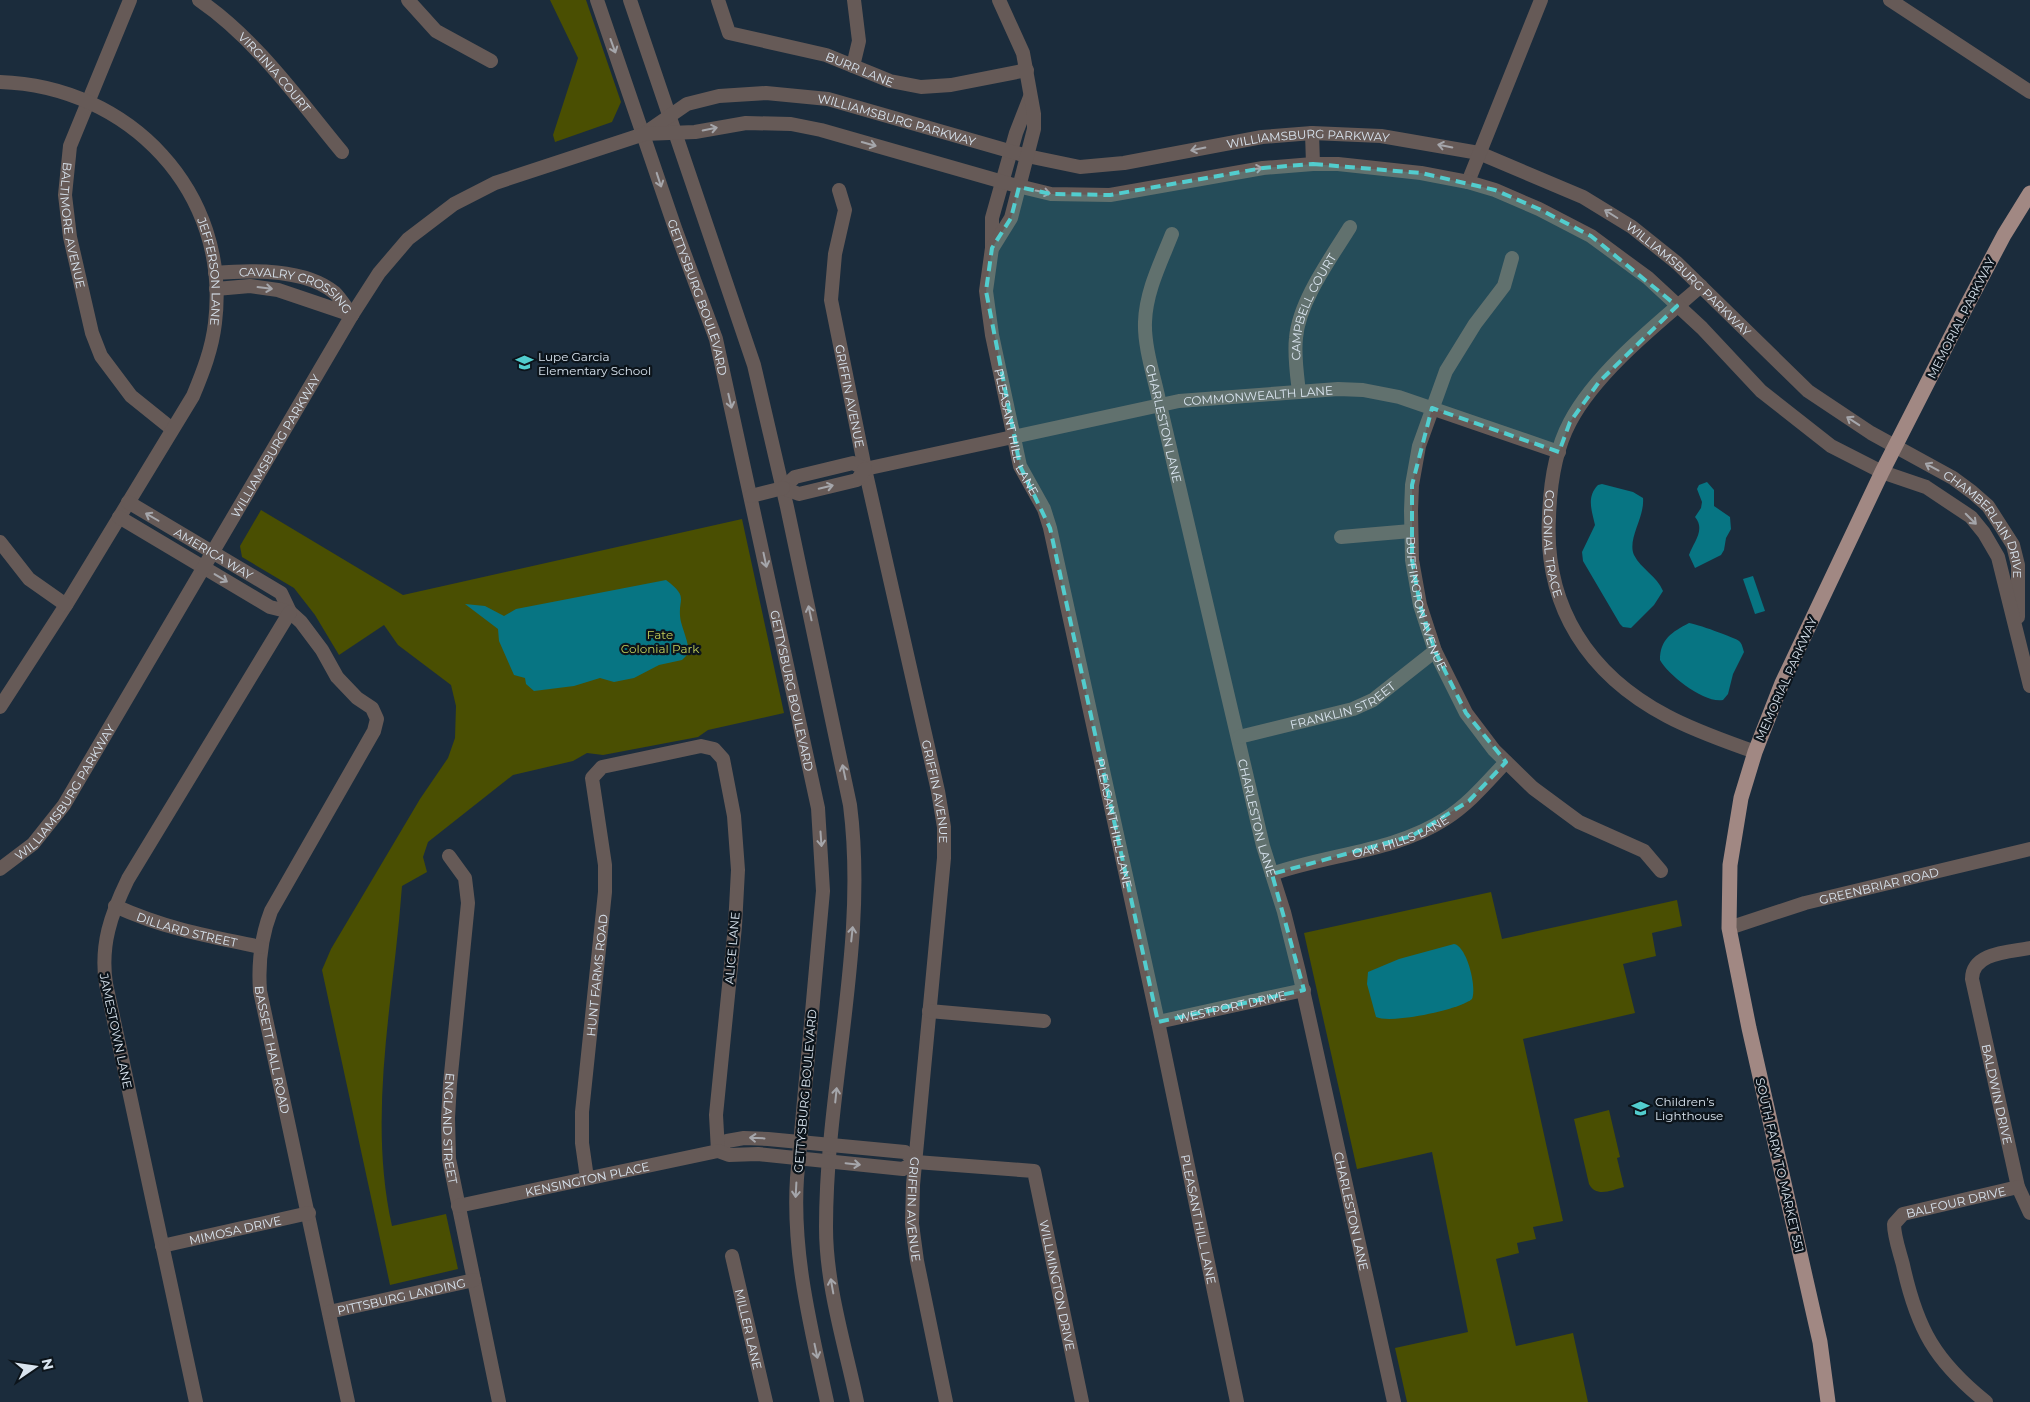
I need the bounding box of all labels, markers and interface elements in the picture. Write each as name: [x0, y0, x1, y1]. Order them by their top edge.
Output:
street label: VIRGINIA COURT: [236, 29, 314, 115]
one-way arrow: [609, 38, 618, 53]
street label: BURR LANE: [824, 48, 896, 89]
street label: WILLIAMSBURG PARKWAY: [817, 91, 978, 149]
one-way arrow: [701, 124, 717, 133]
street label: WILLIAMSBURG PARKWAY: [1225, 125, 1391, 151]
one-way arrow: [861, 139, 877, 149]
one-way arrow: [1438, 140, 1454, 150]
one-way arrow: [1190, 145, 1206, 155]
street label: BALTIMORE AVENUE: [57, 162, 89, 290]
one-way arrow: [1247, 164, 1263, 174]
one-way arrow: [655, 172, 664, 187]
one-way arrow: [1034, 188, 1050, 197]
one-way arrow: [1604, 209, 1618, 219]
street label: JEFFERSON LANE: [194, 214, 224, 327]
street label: GETTYSBURG BOULEVARD: [665, 217, 731, 377]
street label: WILLIAMSBURG PARKWAY: [1623, 218, 1755, 339]
street label: CAMPBELL COURT: [1288, 250, 1339, 361]
street label: MEMORIAL PARKWAY: [1924, 255, 1998, 381]
street label: CAVALRY CROSSING: [239, 264, 355, 316]
one-way arrow: [256, 283, 272, 293]
street label: GRIFFIN AVENUE: [833, 343, 868, 449]
place label: Lupe Garcia Elementary School: [538, 349, 651, 378]
school or university icon: Lupe Garcia Elementary School: [514, 353, 534, 373]
street label: CHARLESTON LANE: [1143, 363, 1185, 484]
street label: PLEASANT HILL LANE: [992, 367, 1042, 498]
street label: WILLIAMSBURG PARKWAY: [227, 371, 323, 520]
street label: COMMONWEALTH LANE: [1183, 382, 1333, 408]
one-way arrow: [726, 393, 735, 409]
one-way arrow: [1847, 416, 1861, 426]
one-way arrow: [1924, 462, 1939, 472]
street label: CHAMBERLAIN DRIVE: [1941, 467, 2026, 578]
one-way arrow: [818, 482, 834, 491]
street label: COLONIAL TRACE: [1541, 489, 1566, 599]
one-way arrow: [146, 511, 160, 521]
one-way arrow: [1965, 513, 1977, 525]
street label: AMERICA WAY: [172, 524, 256, 583]
street label: BUFFINGTON AVENUE: [1404, 536, 1451, 673]
one-way arrow: [761, 551, 770, 567]
one-way arrow: [214, 573, 228, 583]
one-way arrow: [805, 606, 814, 622]
street label: GETTYSBURG BOULEVARD: [768, 608, 817, 773]
street label: MEMORIAL PARKWAY: [1752, 614, 1820, 743]
park label: Fate Colonial Park: [621, 627, 700, 656]
street label: FRANKLIN STREET: [1288, 678, 1398, 732]
street label: WILLIAMSBURG PARKWAY: [12, 721, 118, 863]
street label: GRIFFIN AVENUE: [919, 738, 952, 843]
street label: PLEASANT HILL LANE: [1093, 757, 1136, 889]
street label: CHARLESTON LANE: [1235, 757, 1280, 878]
one-way arrow: [839, 765, 848, 781]
street label: OAK HILLS LANE: [1351, 811, 1451, 861]
one-way arrow: [817, 831, 826, 847]
street label: GREENBRIAR ROAD: [1817, 864, 1940, 907]
street label: DILLARD STREET: [135, 908, 239, 950]
street label: ALICE LANE: [721, 911, 743, 985]
street label: HUNT FARMS ROAD: [582, 913, 610, 1037]
one-way arrow: [847, 926, 857, 942]
street label: JAMESTOWN LANE: [96, 971, 136, 1090]
street label: BASSETT HALL ROAD: [252, 985, 294, 1115]
street label: WESTPORT DRIVE: [1175, 987, 1287, 1025]
street label: GETTYSBURG BOULEVARD: [790, 1008, 820, 1174]
street label: BALDWIN DRIVE: [1979, 1043, 2016, 1146]
street label: ENGLAND STREET: [440, 1072, 461, 1185]
street label: SOUTH FARM TO MARKET 551: [1753, 1076, 1807, 1254]
one-way arrow: [831, 1088, 840, 1104]
place label: Children’s Lighthouse: [1655, 1094, 1723, 1123]
school or university icon: Children’s Lighthouse: [1631, 1098, 1651, 1118]
one-way arrow: [749, 1134, 765, 1143]
street label: CHARLESTON LANE: [1331, 1150, 1372, 1272]
street label: PLEASANT HILL LANE: [1178, 1153, 1220, 1285]
street label: GRIFFIN AVENUE: [904, 1156, 924, 1262]
street label: KENSINGTON PLACE: [524, 1158, 651, 1199]
one-way arrow: [845, 1159, 861, 1169]
one-way arrow: [791, 1182, 801, 1198]
street label: BALFOUR DRIVE: [1904, 1183, 2007, 1221]
street label: MIMOSA DRIVE: [188, 1212, 283, 1247]
street label: WILLMINGTON DRIVE: [1037, 1218, 1079, 1352]
street label: PITTSBURG LANDING: [336, 1275, 467, 1317]
one-way arrow: [827, 1278, 837, 1294]
street label: MILLER LANE: [732, 1287, 766, 1371]
north arrow: [10, 1342, 60, 1392]
one-way arrow: [812, 1343, 821, 1359]
text: N: [38, 1357, 58, 1372]

